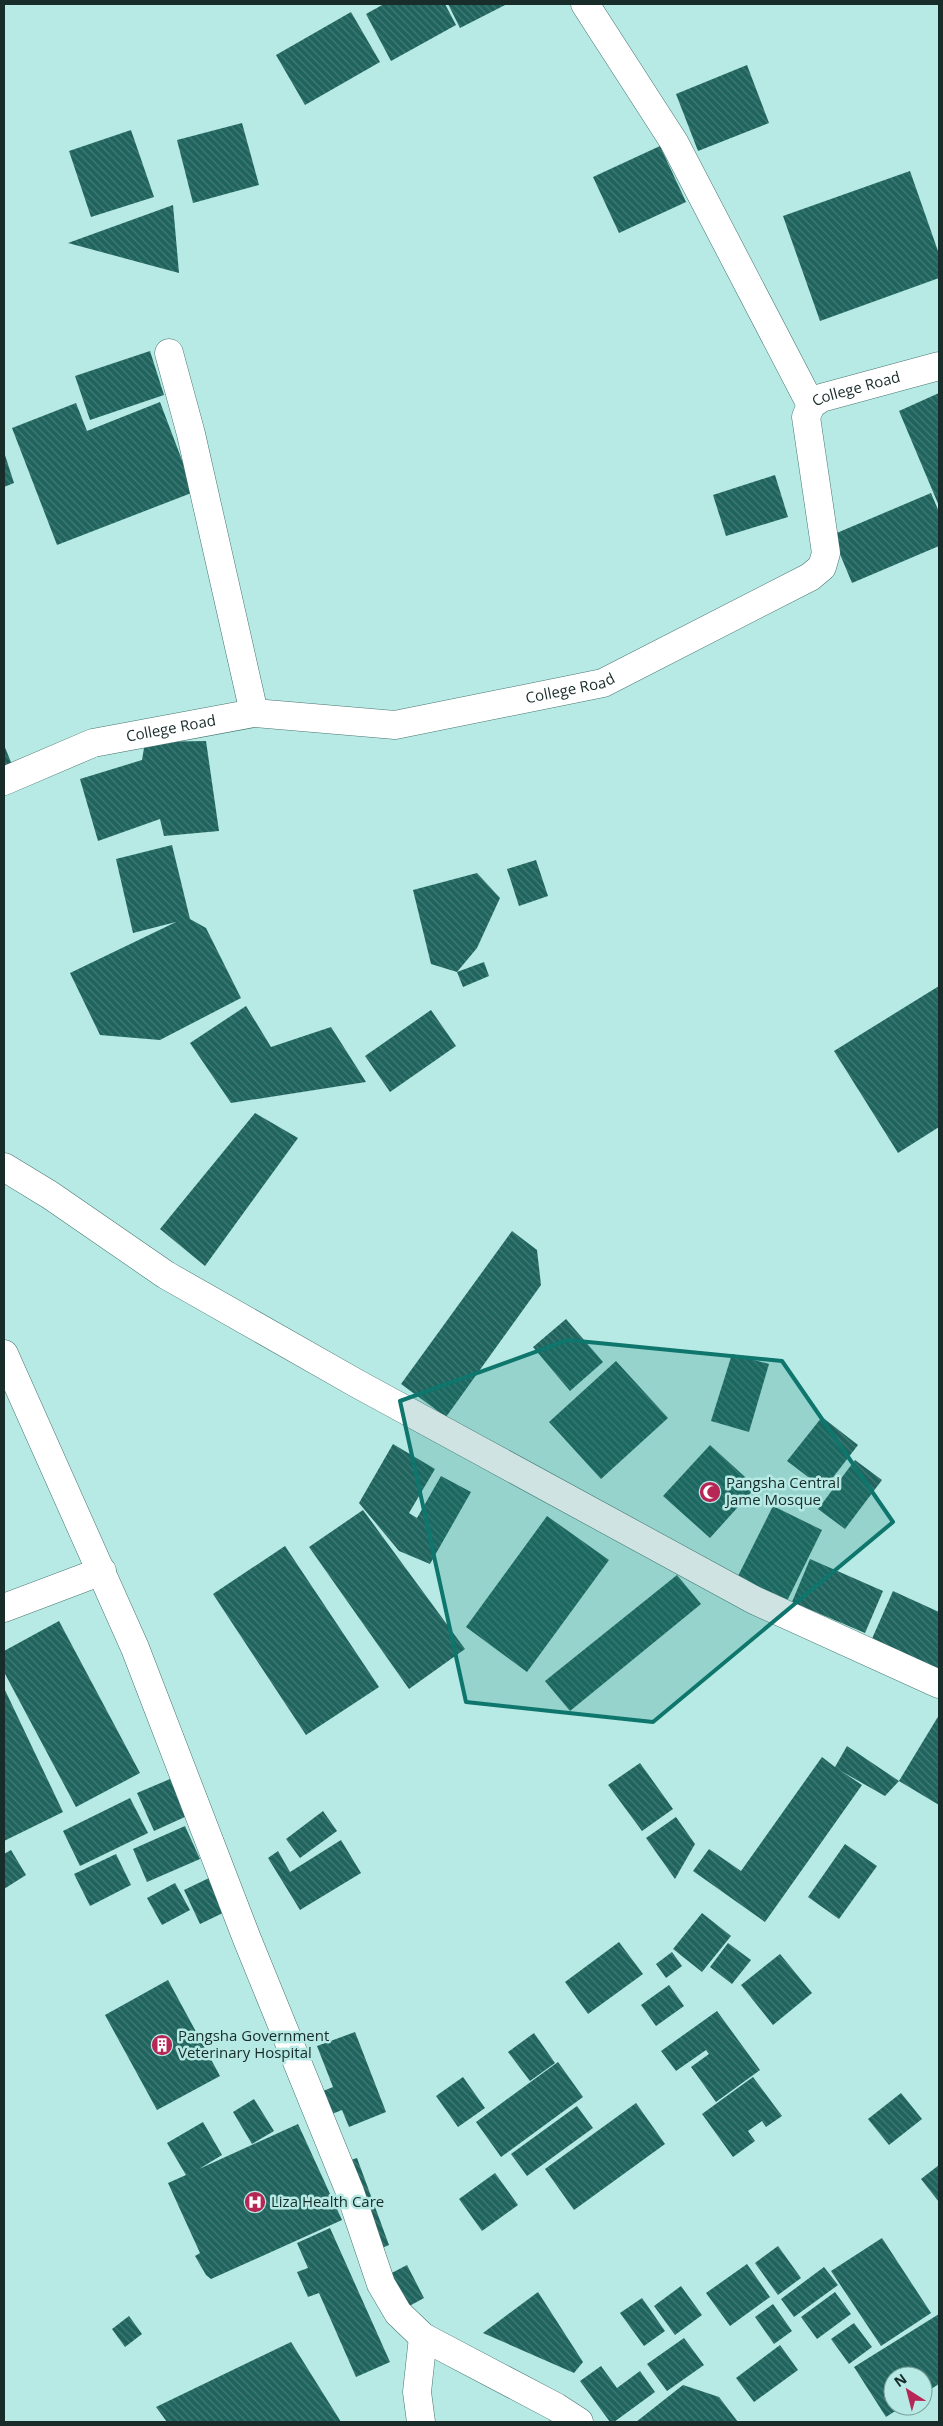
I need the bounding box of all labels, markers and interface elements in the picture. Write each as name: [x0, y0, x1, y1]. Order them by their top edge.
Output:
street label: College Road: [807, 366, 902, 411]
street label: College Road: [524, 668, 618, 707]
street label: College Road: [124, 709, 217, 746]
place label: Pangsha Central Jame Mosque: [724, 1472, 840, 1509]
mosque icon: Pangsha Central Jame Mosque: [698, 1480, 722, 1504]
place label: Pangsha Government Veterinary Hospital: [178, 2025, 329, 2062]
building icon: Pangsha Government Veterinary Hospital: [150, 2033, 174, 2057]
hospital icon: Liza Health Care: [243, 2190, 267, 2214]
place label: Liza Health Care: [271, 2191, 384, 2211]
north arrow: [883, 2366, 933, 2416]
text: N: [890, 2369, 910, 2391]

